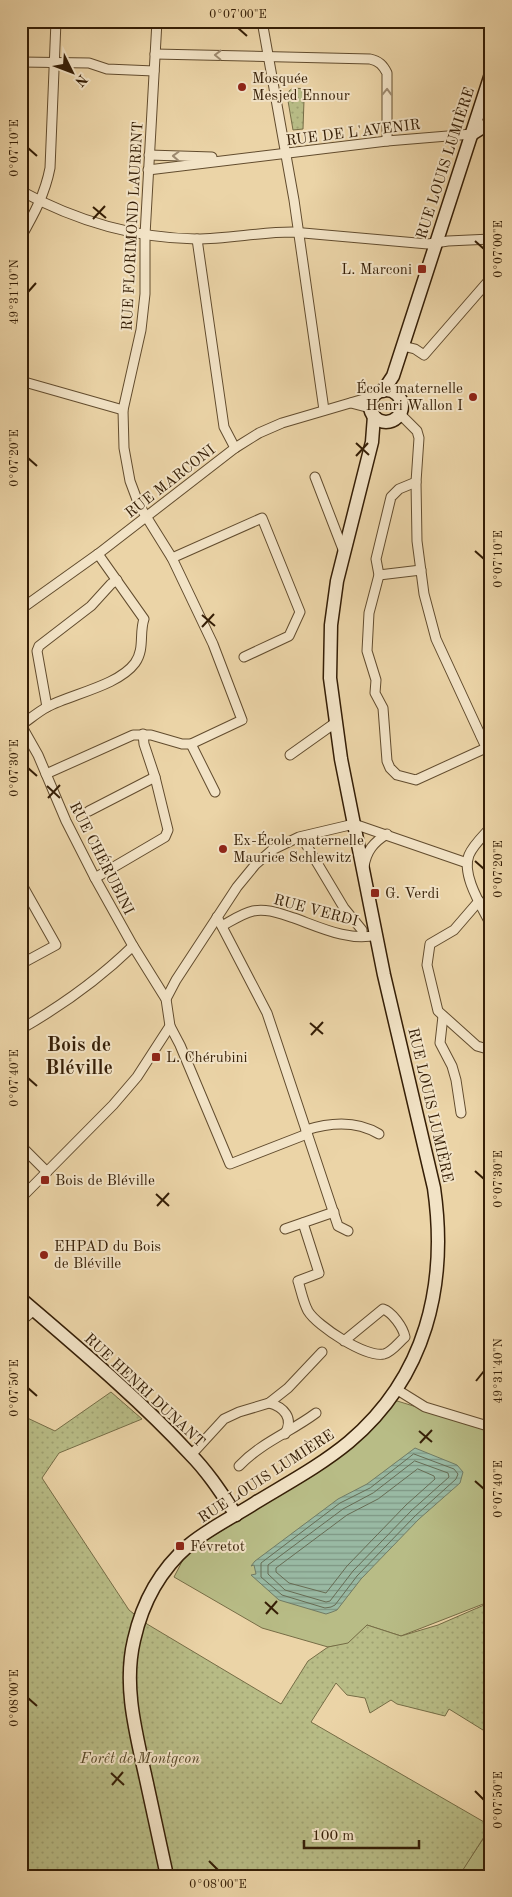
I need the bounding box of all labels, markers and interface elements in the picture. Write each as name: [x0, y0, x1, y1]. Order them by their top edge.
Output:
text: 0°07'00"E: [209, 9, 267, 21]
north arrow: [48, 48, 98, 98]
one-way arrow: [214, 50, 222, 60]
text: N: [72, 71, 90, 89]
place label: Mosquée Mesjed Ennour: [252, 72, 350, 104]
marker: Mosquée Mesjed Ennour: [236, 81, 248, 93]
street label: RUE LOUIS LUMIÈRE: [412, 85, 478, 241]
one-way arrow: [382, 88, 392, 96]
street label: RUE DE L'AVENIR: [285, 118, 422, 149]
text: 0°07'10"E: [9, 119, 21, 177]
street label: RUE FLORIMOND LAURENT: [121, 121, 146, 331]
one-way arrow: [171, 151, 179, 161]
text: 0°07'00"E: [493, 220, 505, 278]
text: 49°31'10"N: [9, 259, 21, 325]
place label: L. Marconi: [341, 263, 412, 278]
marker: L. Marconi: [416, 263, 428, 275]
place label: École maternelle Henri Wallon I: [356, 379, 463, 414]
marker: École maternelle Henri Wallon I: [467, 391, 479, 403]
text: 0°07'20"E: [9, 429, 21, 487]
street label: RUE MARCONI: [123, 443, 219, 522]
text: 0°07'10"E: [493, 530, 505, 588]
text: 0°07'30"E: [9, 739, 21, 797]
street label: RUE CHÉRUBINI: [66, 799, 138, 918]
place label: Ex-École maternelle Maurice Schlewitz: [233, 831, 364, 866]
text: 0°07'20"E: [493, 840, 505, 898]
marker: Ex-École maternelle Maurice Schlewitz: [217, 843, 229, 855]
marker: G. Verdi: [369, 887, 381, 899]
place label: G. Verdi: [385, 887, 439, 902]
street label: RUE VERDI: [272, 893, 360, 930]
street label: RUE LOUIS LUMIÈRE: [404, 1026, 458, 1184]
district label: Bois de Bléville: [45, 1036, 113, 1079]
text: 0°07'40"E: [9, 1049, 21, 1107]
marker: L. Chérubini: [150, 1051, 162, 1063]
place label: L. Chérubini: [166, 1051, 248, 1066]
text: 0°07'30"E: [493, 1150, 505, 1208]
marker: Bois de Bléville: [39, 1174, 51, 1186]
place label: Bois de Bléville: [55, 1174, 155, 1189]
place label: EHPAD du Bois de Bléville: [54, 1240, 161, 1272]
marker: EHPAD du Bois de Bléville: [38, 1249, 50, 1261]
street label: RUE HENRI DUNANT: [81, 1332, 207, 1451]
text: 49°31'40"N: [493, 1338, 505, 1404]
text: 0°07'50"E: [8, 1359, 21, 1417]
street label: RUE LOUIS LUMIÈRE: [195, 1425, 337, 1527]
text: 0°07'40"E: [493, 1460, 505, 1518]
marker: Févretot: [174, 1540, 186, 1552]
place label: Févretot: [190, 1540, 245, 1555]
text: 0°08'00"E: [9, 1669, 21, 1727]
park label: Forêt de Montgeon: [79, 1752, 200, 1767]
text: 0°07'50"E: [492, 1771, 505, 1829]
scale bar: [304, 1817, 420, 1849]
text: 100 m: [312, 1829, 354, 1844]
text: 0°08'00"E: [189, 1879, 247, 1891]

